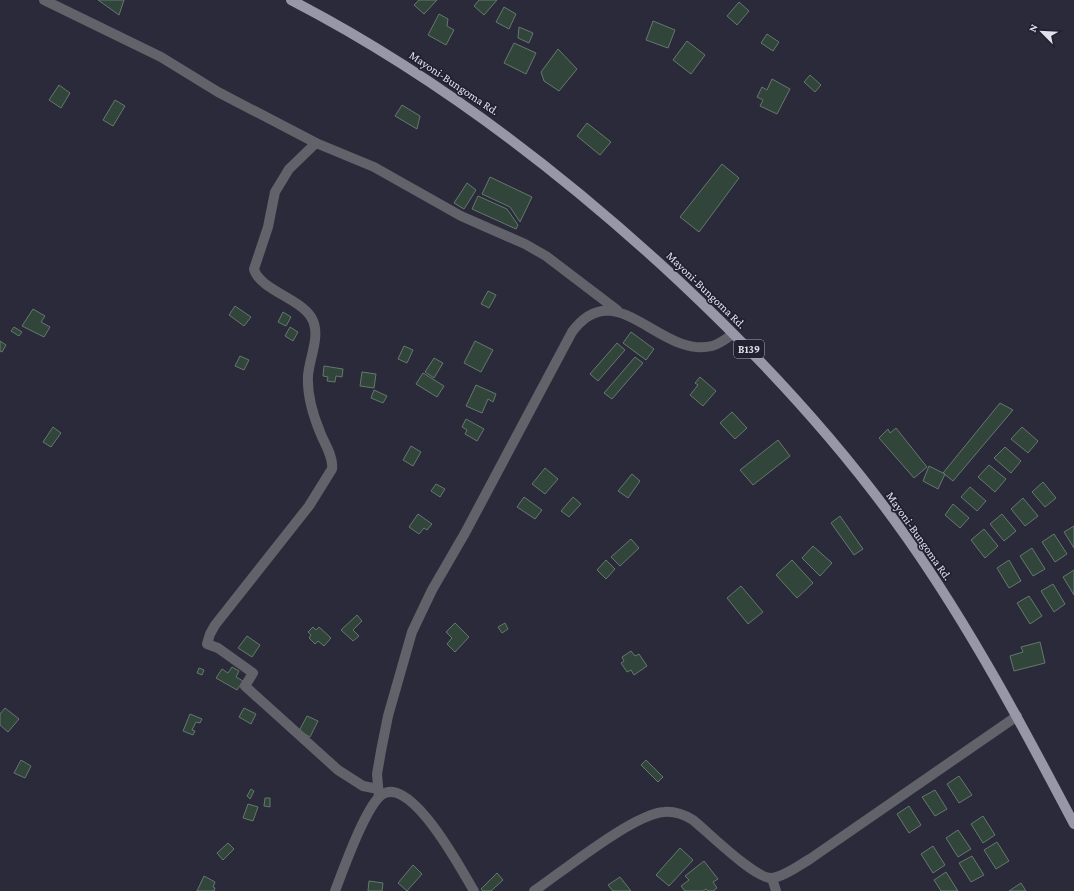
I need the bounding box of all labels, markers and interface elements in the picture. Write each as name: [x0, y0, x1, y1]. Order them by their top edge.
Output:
north arrow: [1022, 12, 1062, 52]
text: N: [1026, 22, 1040, 34]
street label: Mayoni-Bungoma Rd.: [407, 48, 502, 118]
street label: Mayoni-Bungoma Rd.: [663, 249, 749, 332]
road number: B139: [734, 340, 764, 358]
street label: Mayoni-Bungoma Rd.: [883, 489, 955, 583]

